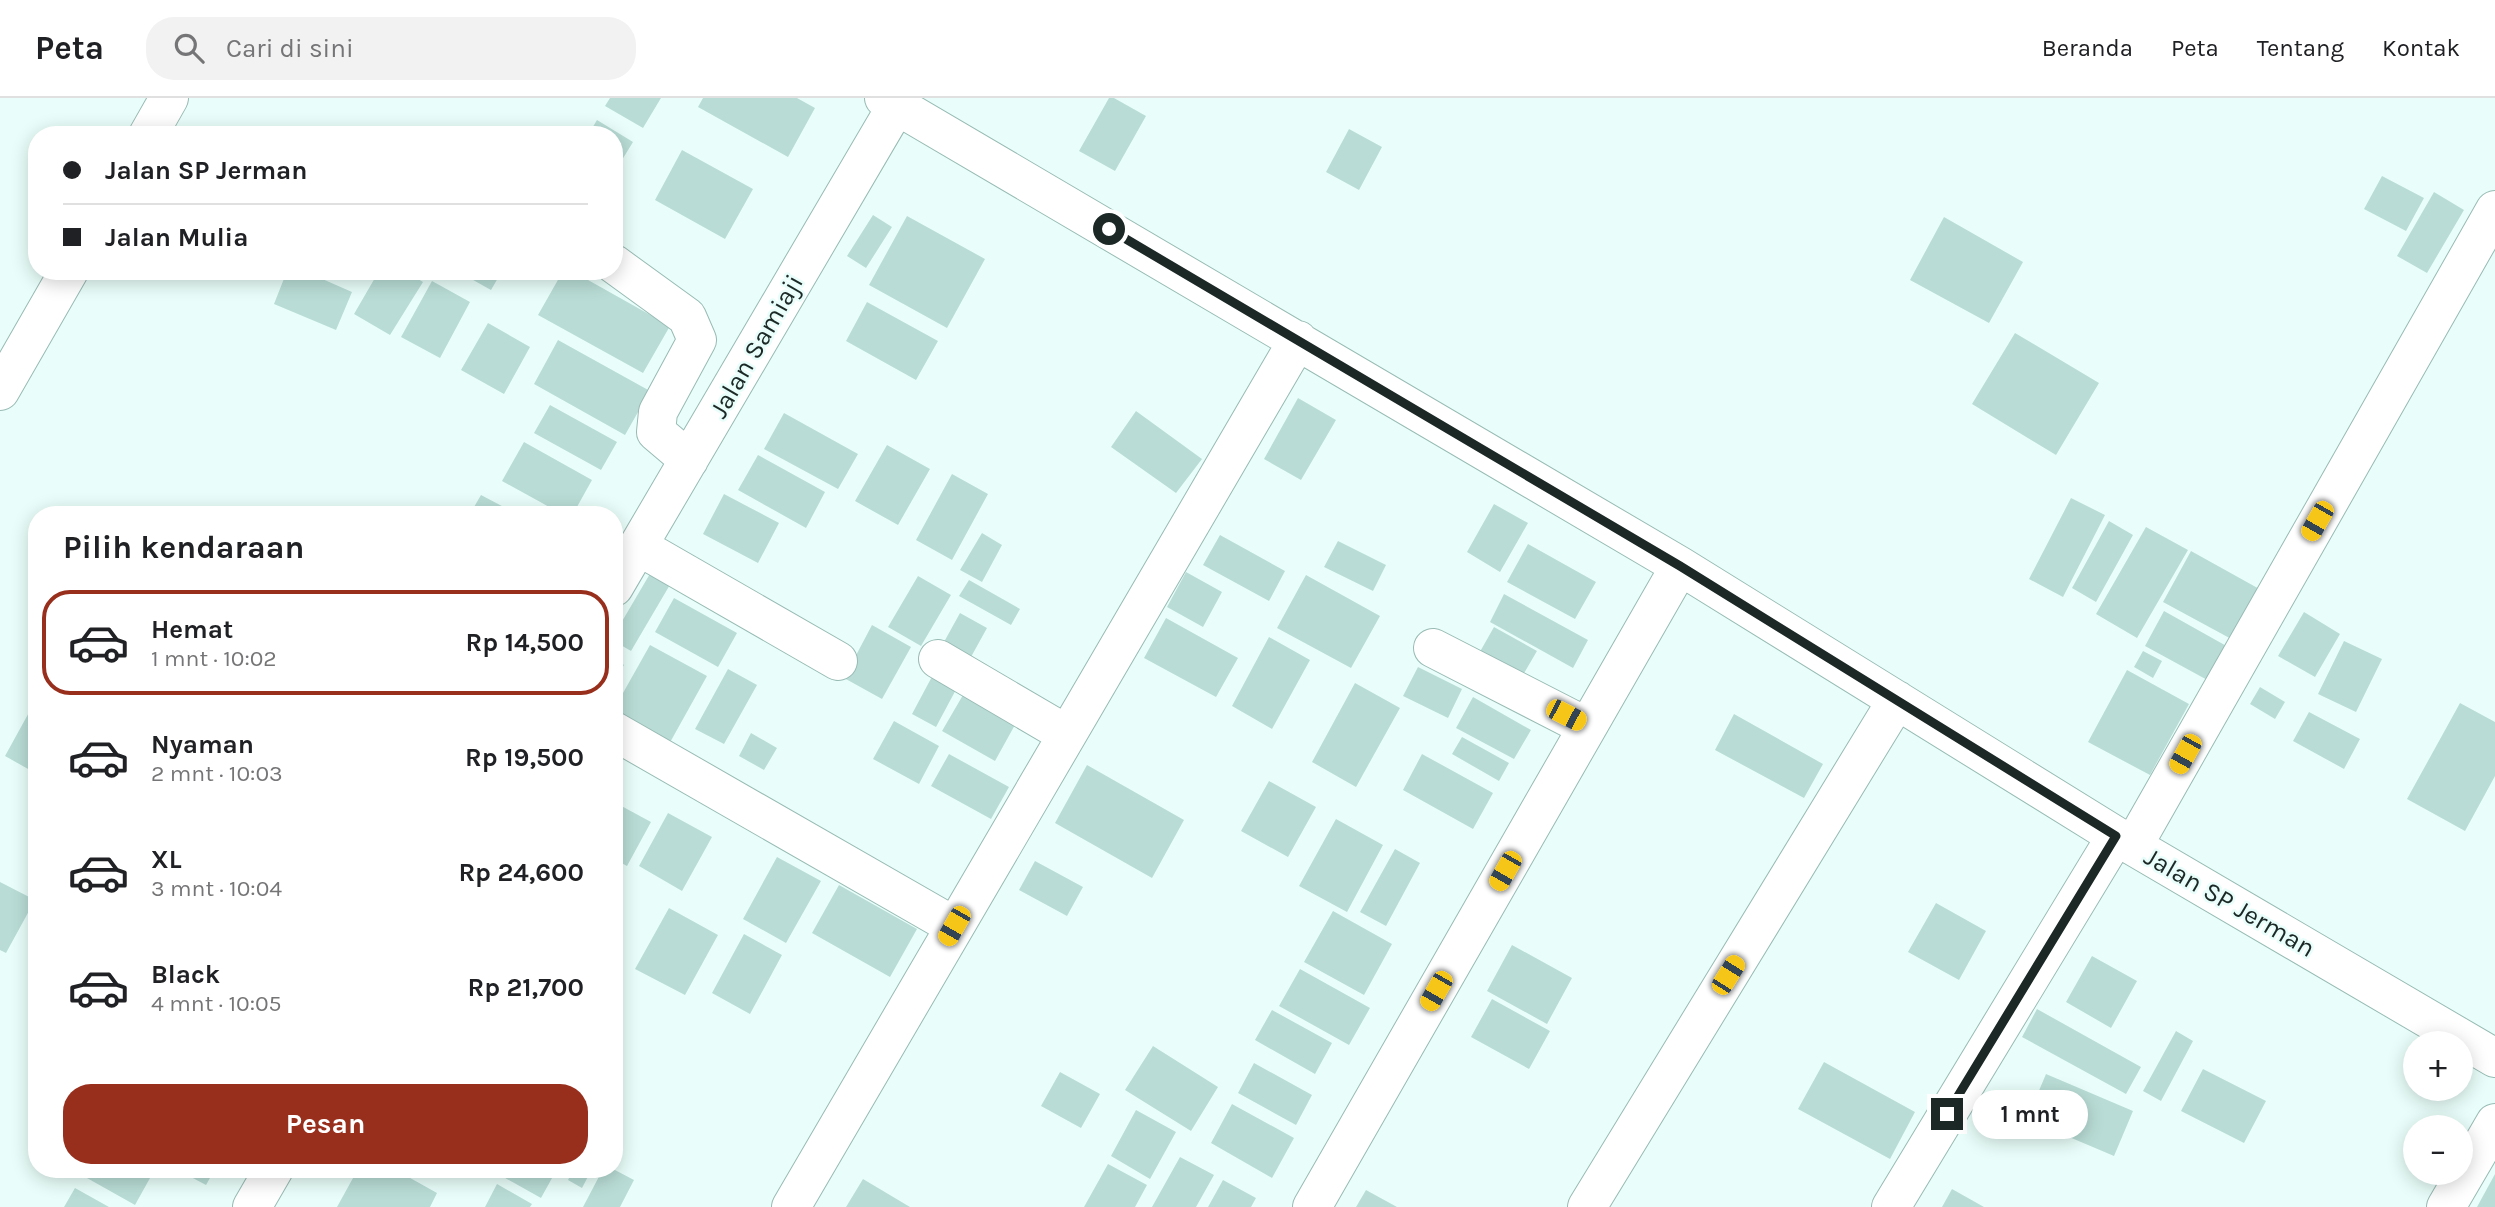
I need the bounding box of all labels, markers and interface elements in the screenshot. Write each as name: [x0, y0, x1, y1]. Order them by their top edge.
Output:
search box: [146, 17, 636, 80]
text: Peta: [35, 29, 104, 67]
icon: search: [170, 29, 208, 67]
text: Cari di sini: [226, 33, 354, 64]
text: Beranda: [2042, 34, 2133, 62]
text: Peta: [2171, 34, 2219, 62]
text: Tentang: [2257, 34, 2344, 62]
text: Kontak: [2382, 34, 2460, 62]
text: Jalan SP Jerman: [105, 155, 308, 186]
route start: [1093, 213, 1125, 245]
text: Jalan Mulia: [105, 222, 248, 253]
street label: Jalan Samiaji: [703, 269, 810, 424]
car: [2298, 498, 2337, 544]
text: Pilih kendaraan: [63, 529, 304, 566]
icon: car: [67, 611, 130, 674]
text: Hemat: [151, 614, 233, 645]
text: Rp 14,500: [465, 627, 584, 658]
text: 1 mnt · 10:02: [151, 645, 277, 672]
car: [1543, 696, 1590, 734]
icon: car: [67, 726, 130, 789]
text: Nyaman: [151, 729, 254, 760]
car: [2166, 731, 2205, 777]
text: Rp 19,500: [465, 742, 584, 773]
text: 2 mnt · 10:03: [151, 760, 283, 787]
icon: car: [67, 841, 130, 904]
street label: Jalan SP Jerman: [2139, 841, 2321, 964]
text: XL: [151, 844, 182, 875]
car: [1486, 848, 1525, 894]
text: Rp 24,600: [458, 857, 584, 888]
text: 3 mnt · 10:04: [151, 875, 282, 902]
car: [935, 903, 974, 949]
car: [1708, 952, 1749, 998]
icon: car: [67, 956, 130, 1019]
text: Black: [151, 959, 220, 990]
car: [1417, 968, 1456, 1014]
text: Rp 21,700: [467, 972, 584, 1003]
text: 4 mnt · 10:05: [151, 990, 282, 1017]
map controls: [2403, 1031, 2473, 1185]
button: +: [2403, 1031, 2473, 1101]
button: Pesan: [63, 1084, 588, 1164]
callout: 1 mnt: [1972, 1090, 2087, 1138]
route end: [1931, 1098, 1963, 1130]
text: 1 mnt: [2000, 1101, 2060, 1128]
button: −: [2403, 1115, 2473, 1185]

